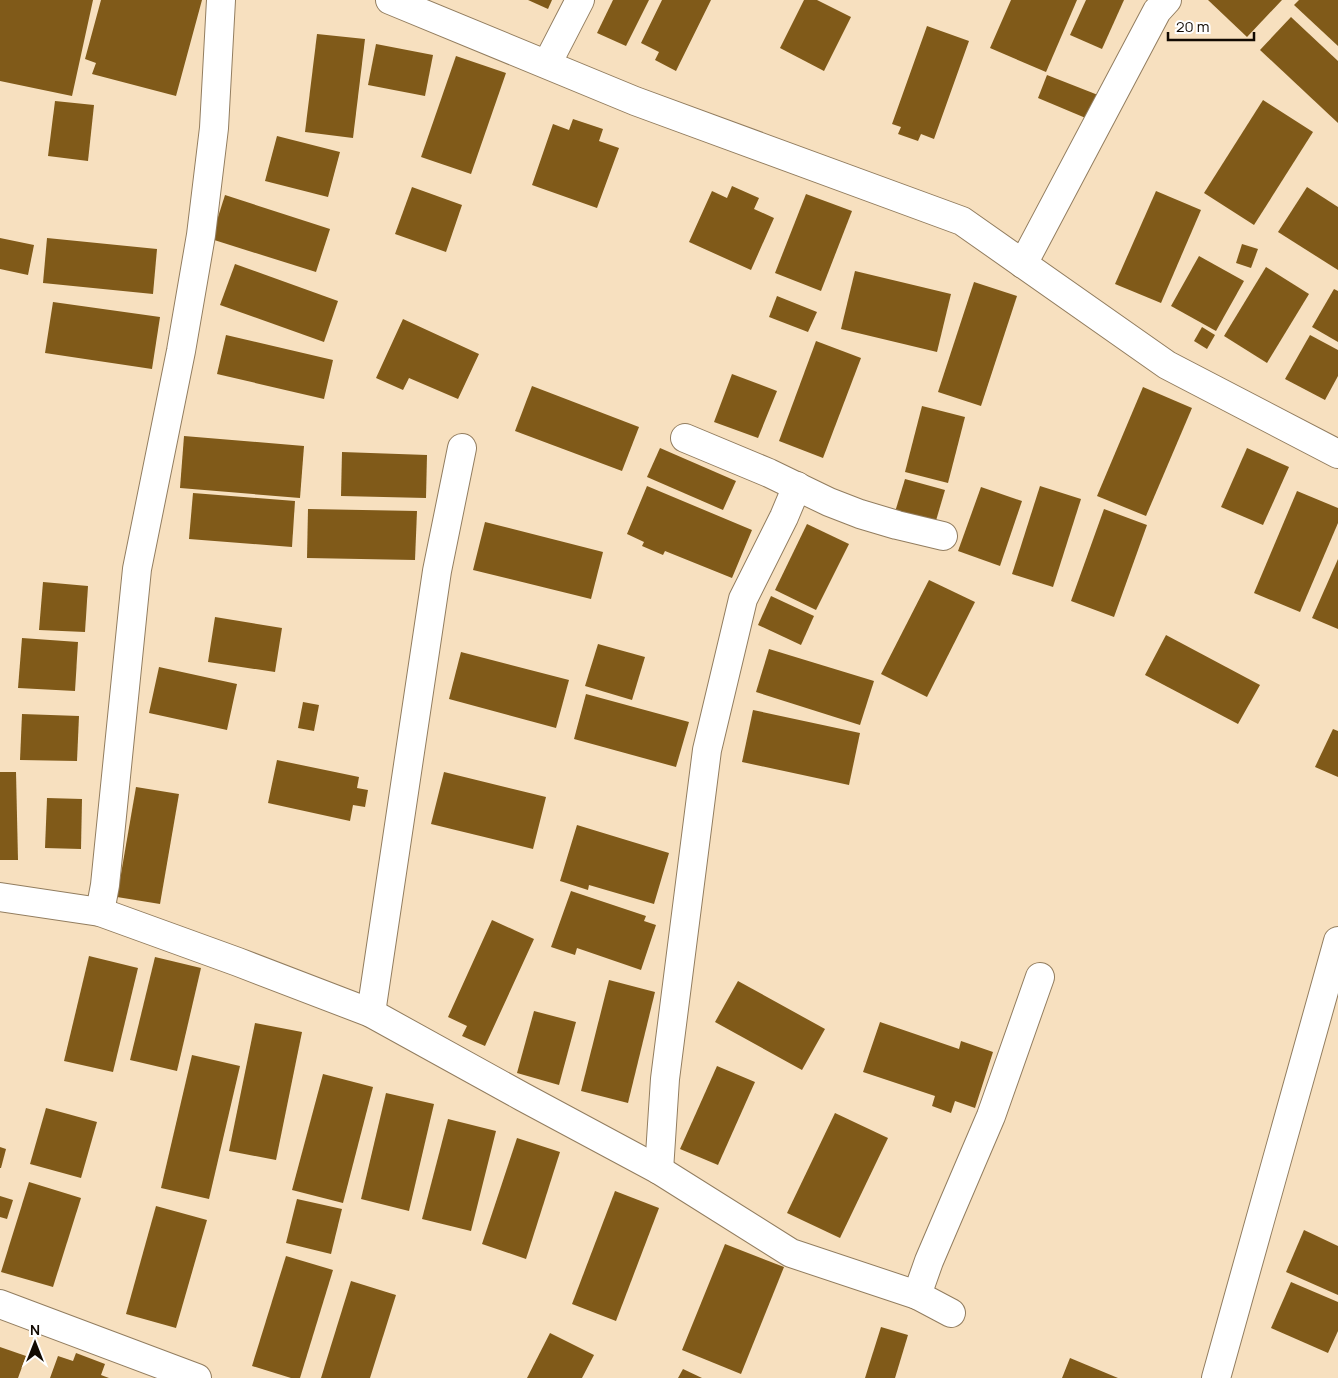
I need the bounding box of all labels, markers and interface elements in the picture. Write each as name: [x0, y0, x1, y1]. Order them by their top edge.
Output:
scale bar: [1168, 10, 1254, 42]
text: 20 m: [1176, 16, 1209, 37]
north arrow: [10, 1318, 60, 1368]
text: N: [30, 1320, 40, 1339]

